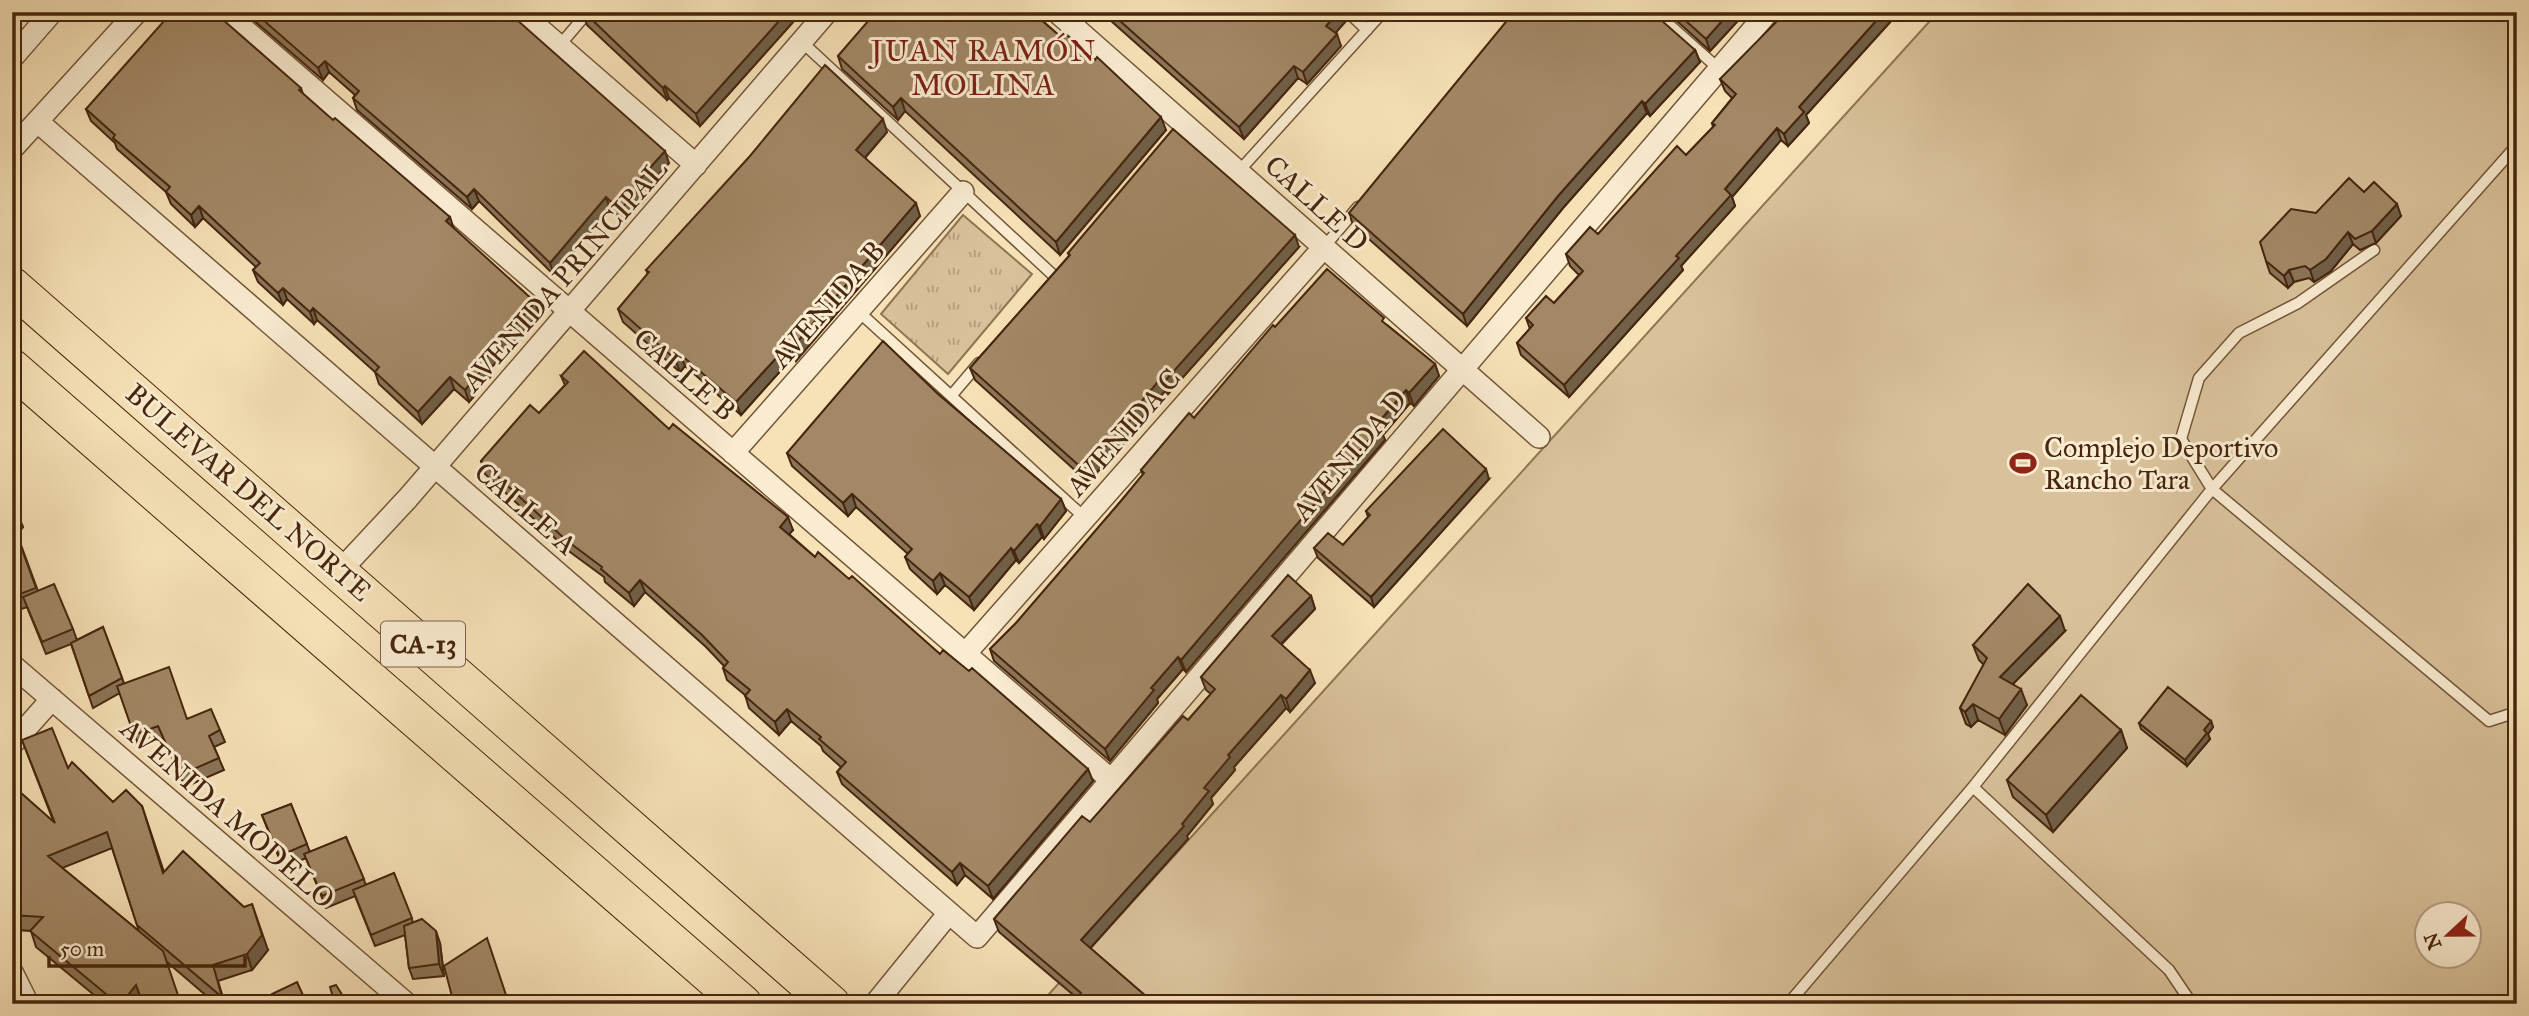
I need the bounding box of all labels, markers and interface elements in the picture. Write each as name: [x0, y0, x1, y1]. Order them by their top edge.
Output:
district label: JUAN RAMÓN MOLINA: [868, 32, 1097, 103]
street label: CALLE D: [1258, 148, 1376, 259]
street label: AVENIDA PRINCIPAL: [454, 152, 675, 399]
street label: AVENIDA B: [762, 234, 892, 376]
street label: CALLE B: [626, 321, 743, 428]
street label: AVENIDA C: [1058, 361, 1188, 504]
street label: BULEVAR DEL NORTE: [118, 376, 379, 609]
street label: AVENIDA D: [1284, 383, 1414, 529]
place label: Complejo Deportivo Rancho Tara: [2044, 430, 2278, 497]
sports icon: Complejo Deportivo Rancho Tara: [2008, 448, 2038, 478]
street label: CALLE A: [467, 454, 584, 562]
road number: CA-13: [381, 622, 465, 666]
street label: AVENIDA MODELO: [113, 710, 342, 916]
north arrow: [2414, 900, 2484, 970]
scale bar: [49, 925, 245, 969]
text: N: [2419, 929, 2446, 953]
text: 50 m: [60, 936, 105, 962]

